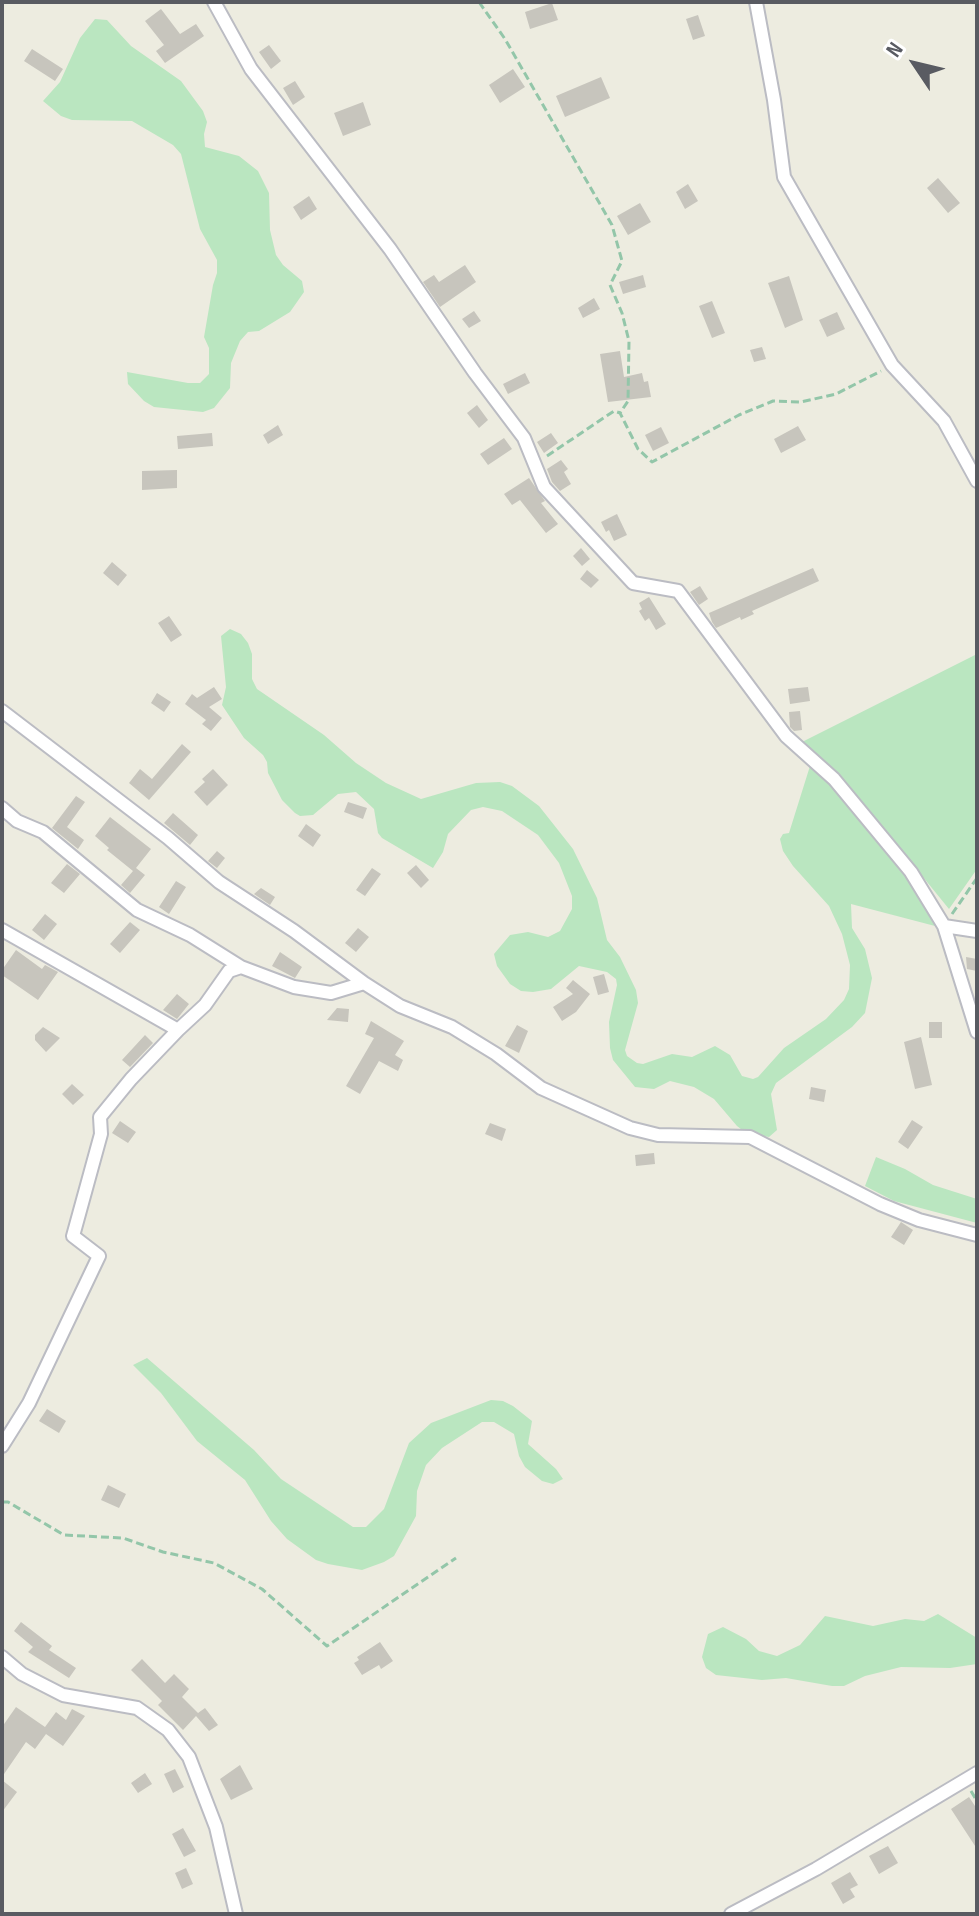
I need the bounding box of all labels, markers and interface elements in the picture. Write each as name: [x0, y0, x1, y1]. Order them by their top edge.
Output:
north arrow: [875, 24, 955, 104]
text: N: [881, 37, 909, 63]

